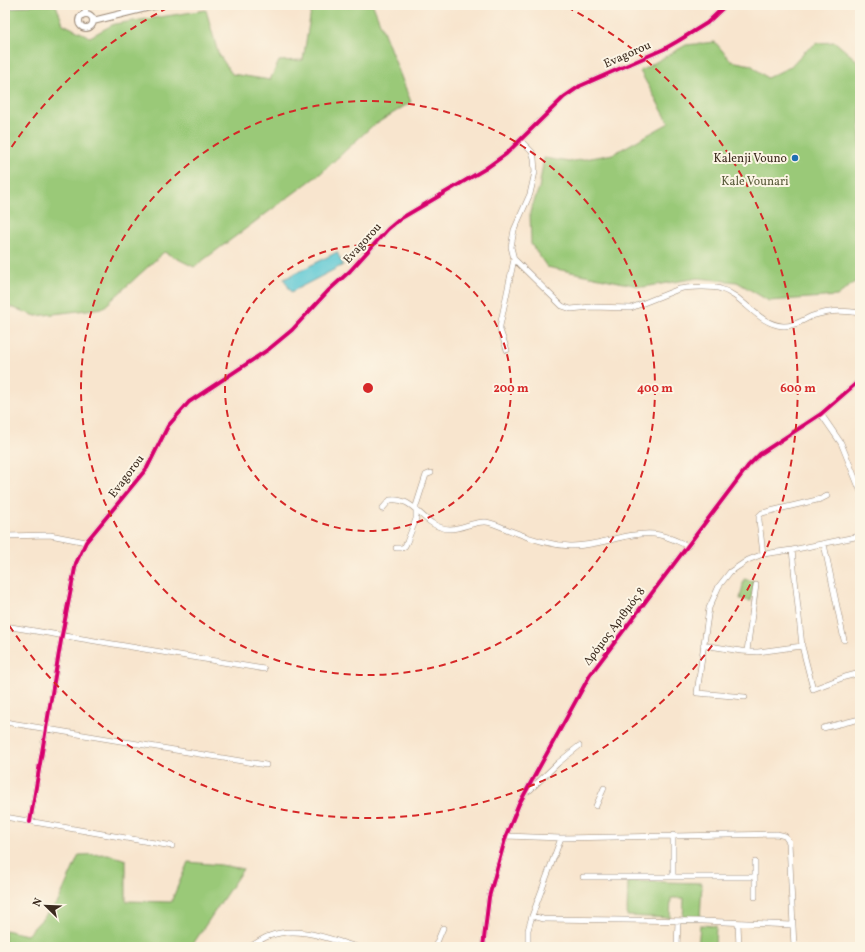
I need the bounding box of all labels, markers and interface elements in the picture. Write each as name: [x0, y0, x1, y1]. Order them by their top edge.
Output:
street label: Evagorou: [601, 37, 654, 72]
place label: Kalenji Vouno: [714, 151, 787, 167]
marker: Kalenji Vouno: [790, 153, 800, 163]
park label: Kale Vounari: [721, 174, 789, 190]
street label: Evagorou: [340, 219, 386, 268]
centre of rings: [361, 381, 375, 395]
text: 200 m: [493, 381, 529, 397]
text: 400 m: [637, 381, 673, 397]
text: 600 m: [780, 381, 816, 397]
street label: Evagorou: [105, 452, 148, 501]
street label: Δρόμος Αριθμός 8: [580, 584, 649, 669]
north arrow: [26, 886, 66, 926]
text: N: [30, 896, 47, 909]

